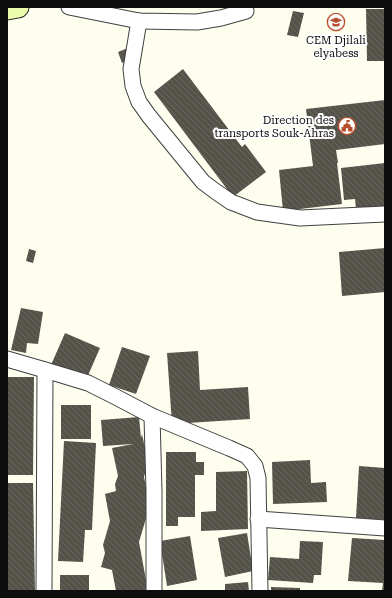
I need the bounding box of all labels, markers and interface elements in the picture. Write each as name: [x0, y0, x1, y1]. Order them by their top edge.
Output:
school or university icon: CEM Djilali elyabess: [326, 12, 346, 32]
place label: CEM Djilali elyabess: [306, 34, 366, 60]
place label: Direction des transports Souk-Ahras: [214, 114, 334, 140]
public building icon: Direction des transports Souk-Ahras: [337, 116, 357, 136]

